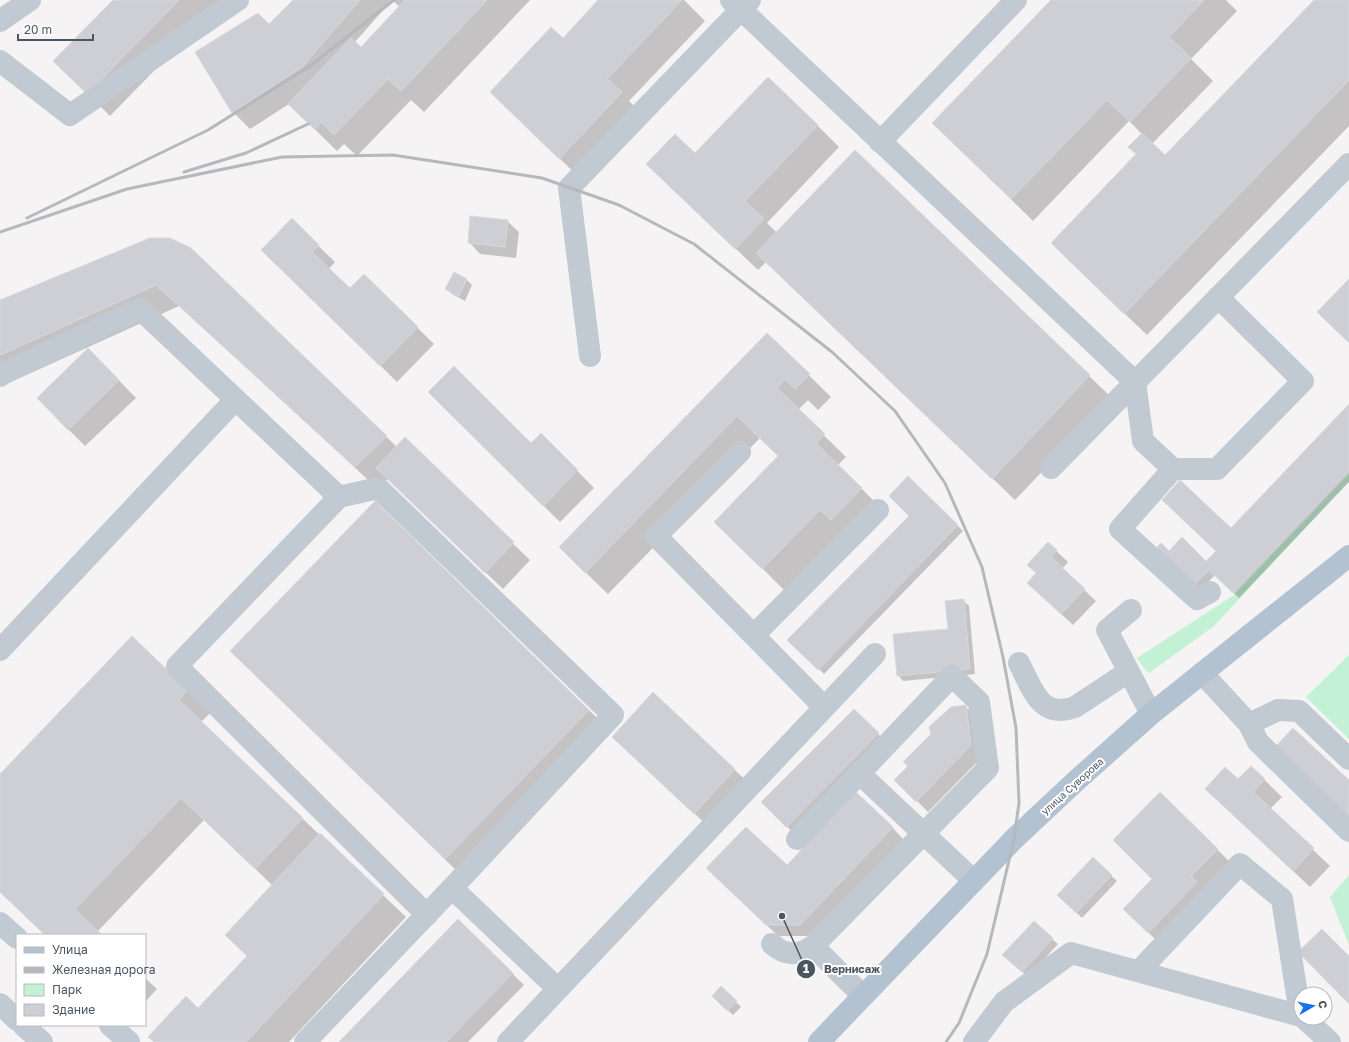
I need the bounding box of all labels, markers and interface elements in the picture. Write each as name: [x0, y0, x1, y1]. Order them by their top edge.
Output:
scale bar: [18, 16, 93, 42]
text: 20 m: [24, 22, 52, 37]
street label: улица Суворова: [1039, 755, 1105, 817]
legend: [16, 934, 146, 1026]
text: Улица: [52, 942, 88, 957]
callout: Вернисаж: [796, 957, 888, 980]
text: 1: [803, 961, 809, 976]
text: Железная дорога: [52, 962, 155, 977]
text: Вернисаж: [824, 962, 880, 975]
text: Парк: [52, 982, 82, 997]
north arrow: [1293, 986, 1333, 1026]
text: С: [1316, 999, 1330, 1009]
text: Здание: [52, 1002, 95, 1017]

